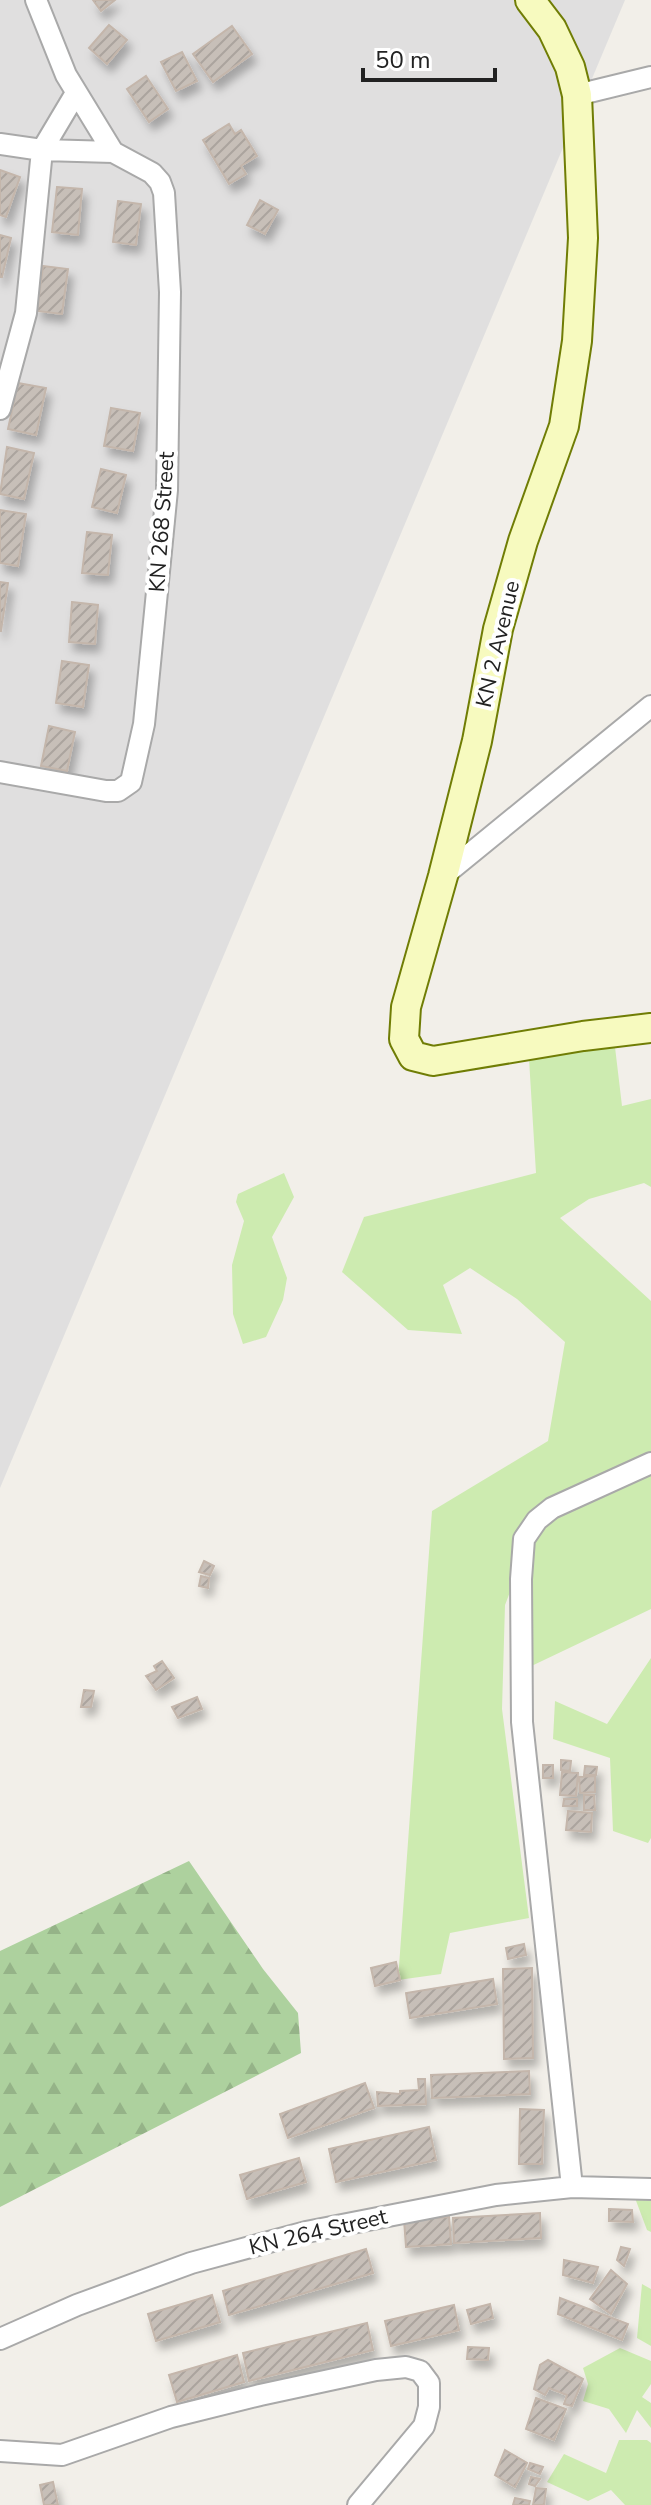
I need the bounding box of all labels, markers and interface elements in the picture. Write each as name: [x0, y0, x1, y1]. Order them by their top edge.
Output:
scale bar: [363, 32, 495, 82]
text: 50 m: [375, 44, 431, 76]
street label: KN 268 Street: [142, 450, 182, 593]
street label: KN 2 Avenue: [469, 578, 527, 710]
street label: KN 264 Street: [246, 2201, 390, 2262]

